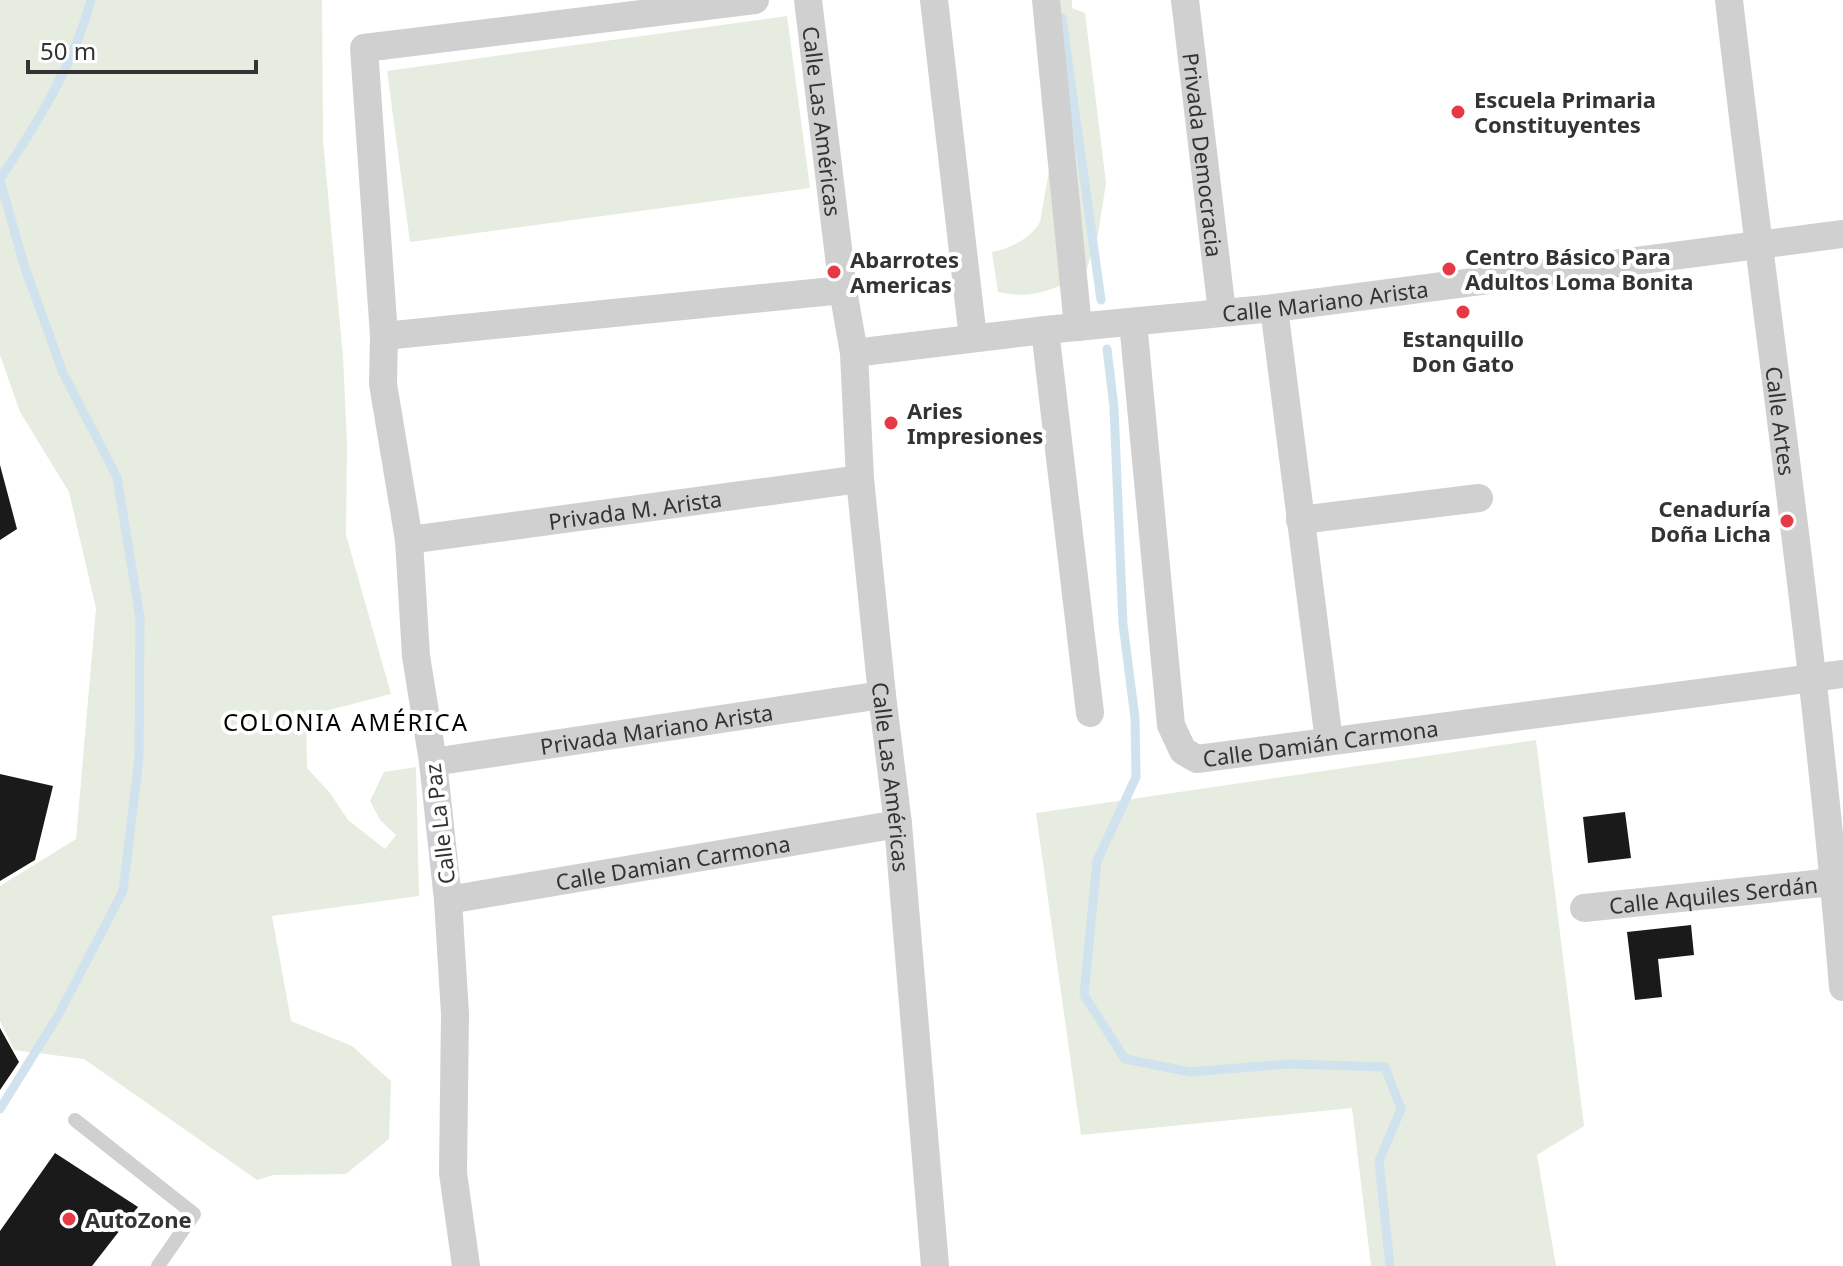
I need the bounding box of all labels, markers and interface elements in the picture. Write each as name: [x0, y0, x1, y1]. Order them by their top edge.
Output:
scale bar: [28, 24, 256, 74]
street label: Calle Las Américas: [796, 24, 849, 218]
text: 50 m: [40, 34, 96, 67]
street label: Privada Democracia: [1176, 51, 1230, 259]
place label: Escuela Primaria Constituyentes: [1474, 84, 1656, 139]
marker: Escuela Primaria Constituyentes: [1449, 103, 1467, 121]
place label: Centro Básico Para Adultos Loma Bonita: [1465, 241, 1693, 296]
place label: Abarrotes Americas: [850, 244, 959, 299]
marker: Centro Básico Para Adultos Loma Bonita: [1440, 260, 1458, 278]
marker: Abarrotes Americas: [825, 263, 843, 281]
street label: Calle Mariano Arista: [1221, 273, 1430, 328]
marker: Estanquillo Don Gato: [1454, 303, 1472, 321]
place label: Estanquillo Don Gato: [1402, 323, 1524, 378]
street label: Calle Artes: [1759, 364, 1803, 477]
place label: Aries Impresiones: [907, 395, 1043, 450]
marker: Aries Impresiones: [882, 414, 900, 432]
street label: Privada M. Arista: [546, 483, 723, 536]
place label: Cenaduría Doña Licha: [1650, 493, 1771, 548]
marker: Cenaduría Doña Licha: [1778, 512, 1796, 530]
street label: Calle Las Américas: [866, 681, 917, 873]
street label: Privada Mariano Arista: [538, 696, 775, 761]
district label: COLONIA AMÉRICA: [223, 705, 469, 738]
street label: Calle Damián Carmona: [1201, 712, 1440, 773]
street label: Calle La Paz: [417, 762, 461, 886]
street label: Calle Damian Carmona: [553, 827, 792, 897]
street label: Calle Aquiles Serdán: [1607, 869, 1819, 920]
place label: AutoZone: [85, 1204, 192, 1234]
marker: AutoZone: [60, 1210, 78, 1228]

